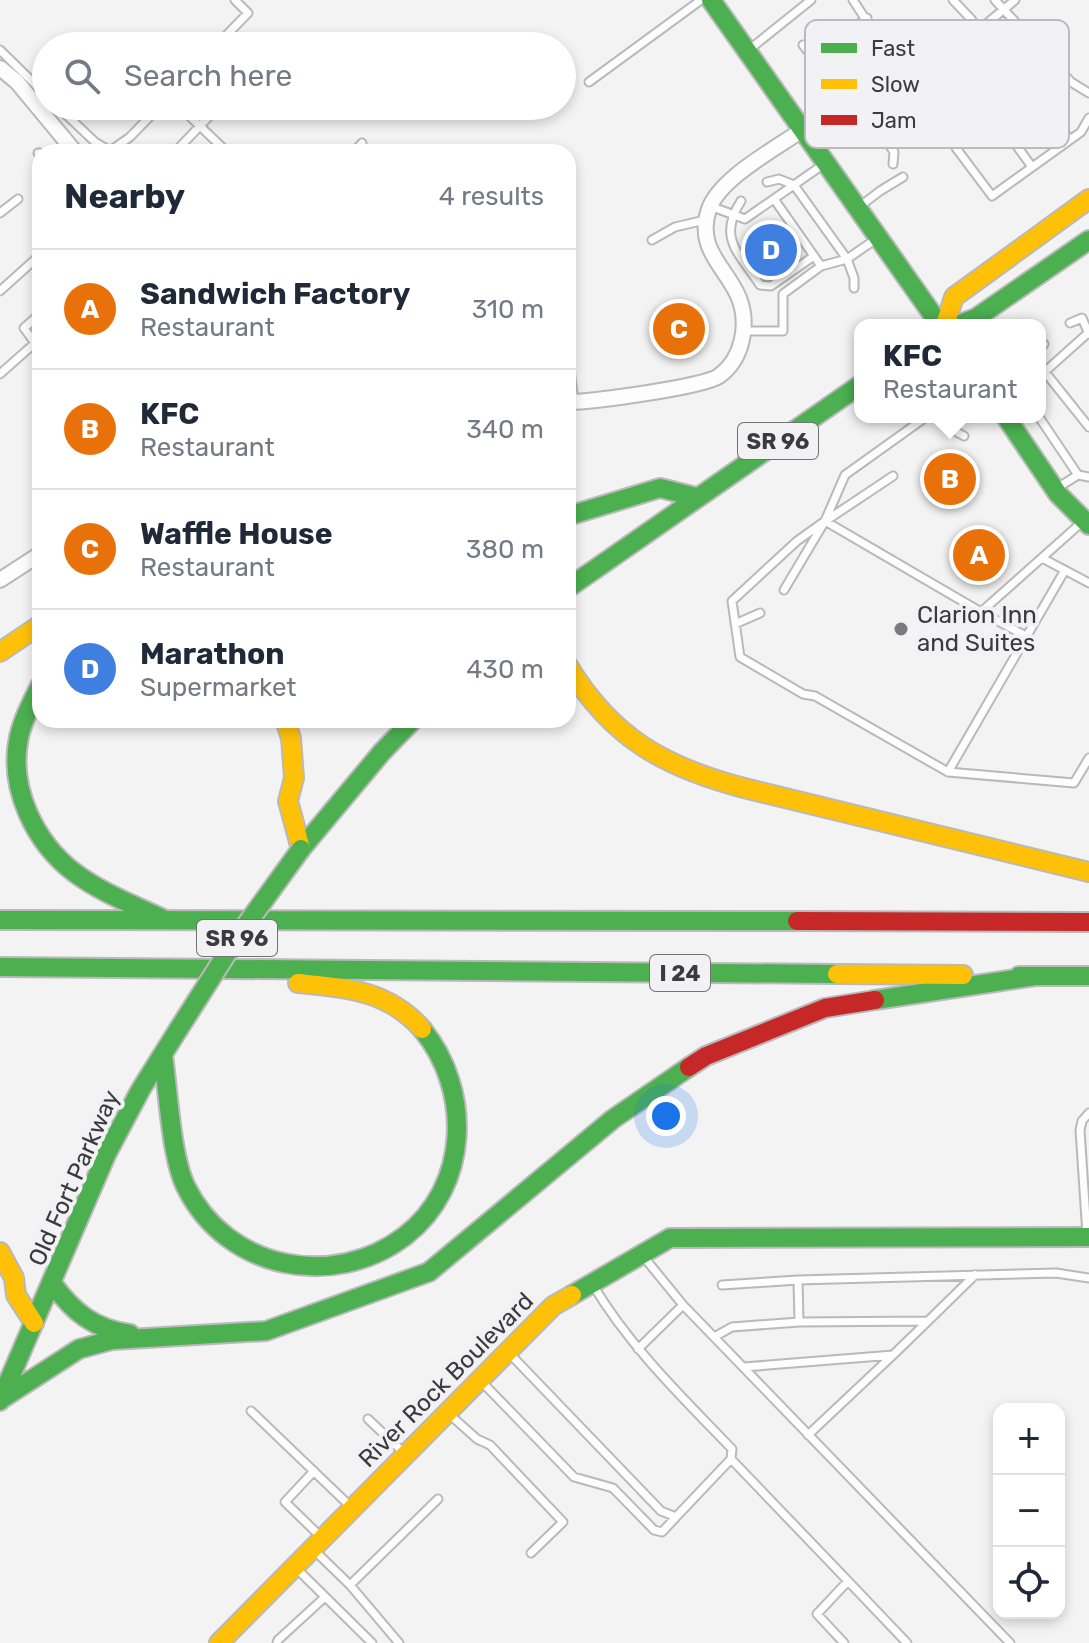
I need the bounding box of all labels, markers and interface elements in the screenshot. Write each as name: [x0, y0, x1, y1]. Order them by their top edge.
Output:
legend: [805, 20, 1069, 148]
search box: [32, 32, 576, 120]
text: Fast: [871, 35, 916, 62]
icon: search: [60, 54, 104, 98]
text: Search here: [124, 58, 292, 94]
text: Slow: [871, 71, 920, 98]
text: Jam: [871, 107, 917, 134]
text: Nearby: [64, 176, 185, 217]
text: 4 results: [439, 181, 544, 212]
pin: D: [745, 220, 797, 280]
text: Sandwich Factory: [140, 276, 410, 312]
text: A: [81, 294, 99, 325]
text: 310 m: [472, 294, 544, 325]
pin: C: [653, 299, 705, 359]
text: Restaurant: [140, 312, 275, 343]
popup: [854, 319, 1046, 423]
text: KFC: [883, 338, 942, 374]
text: Restaurant: [883, 374, 1017, 405]
text: KFC: [140, 396, 199, 432]
text: B: [81, 414, 99, 445]
text: 340 m: [466, 414, 544, 445]
road number: SR 96: [738, 423, 818, 459]
text: Restaurant: [140, 432, 275, 463]
pin: B: [924, 449, 976, 509]
text: Waffle House: [140, 516, 333, 552]
pin: A: [953, 525, 1005, 585]
text: C: [81, 534, 99, 565]
text: 380 m: [466, 534, 544, 565]
text: Restaurant: [140, 552, 275, 583]
place label: Clarion Inn and Suites: [917, 601, 1037, 657]
marker: Clarion Inn and Suites: [892, 620, 910, 638]
text: Marathon: [140, 636, 285, 672]
text: D: [81, 654, 99, 685]
text: 430 m: [466, 654, 544, 685]
text: Supermarket: [140, 672, 297, 703]
road number: SR 96: [197, 920, 277, 956]
road number: I 24: [650, 955, 710, 991]
street label: Old Fort Parkway: [23, 1086, 125, 1270]
your location: [646, 1096, 686, 1136]
street label: River Rock Boulevard: [353, 1287, 539, 1473]
map controls: [993, 1403, 1065, 1619]
button: +: [993, 1403, 1065, 1475]
button: −: [993, 1475, 1065, 1547]
button: locate: [993, 1547, 1065, 1619]

